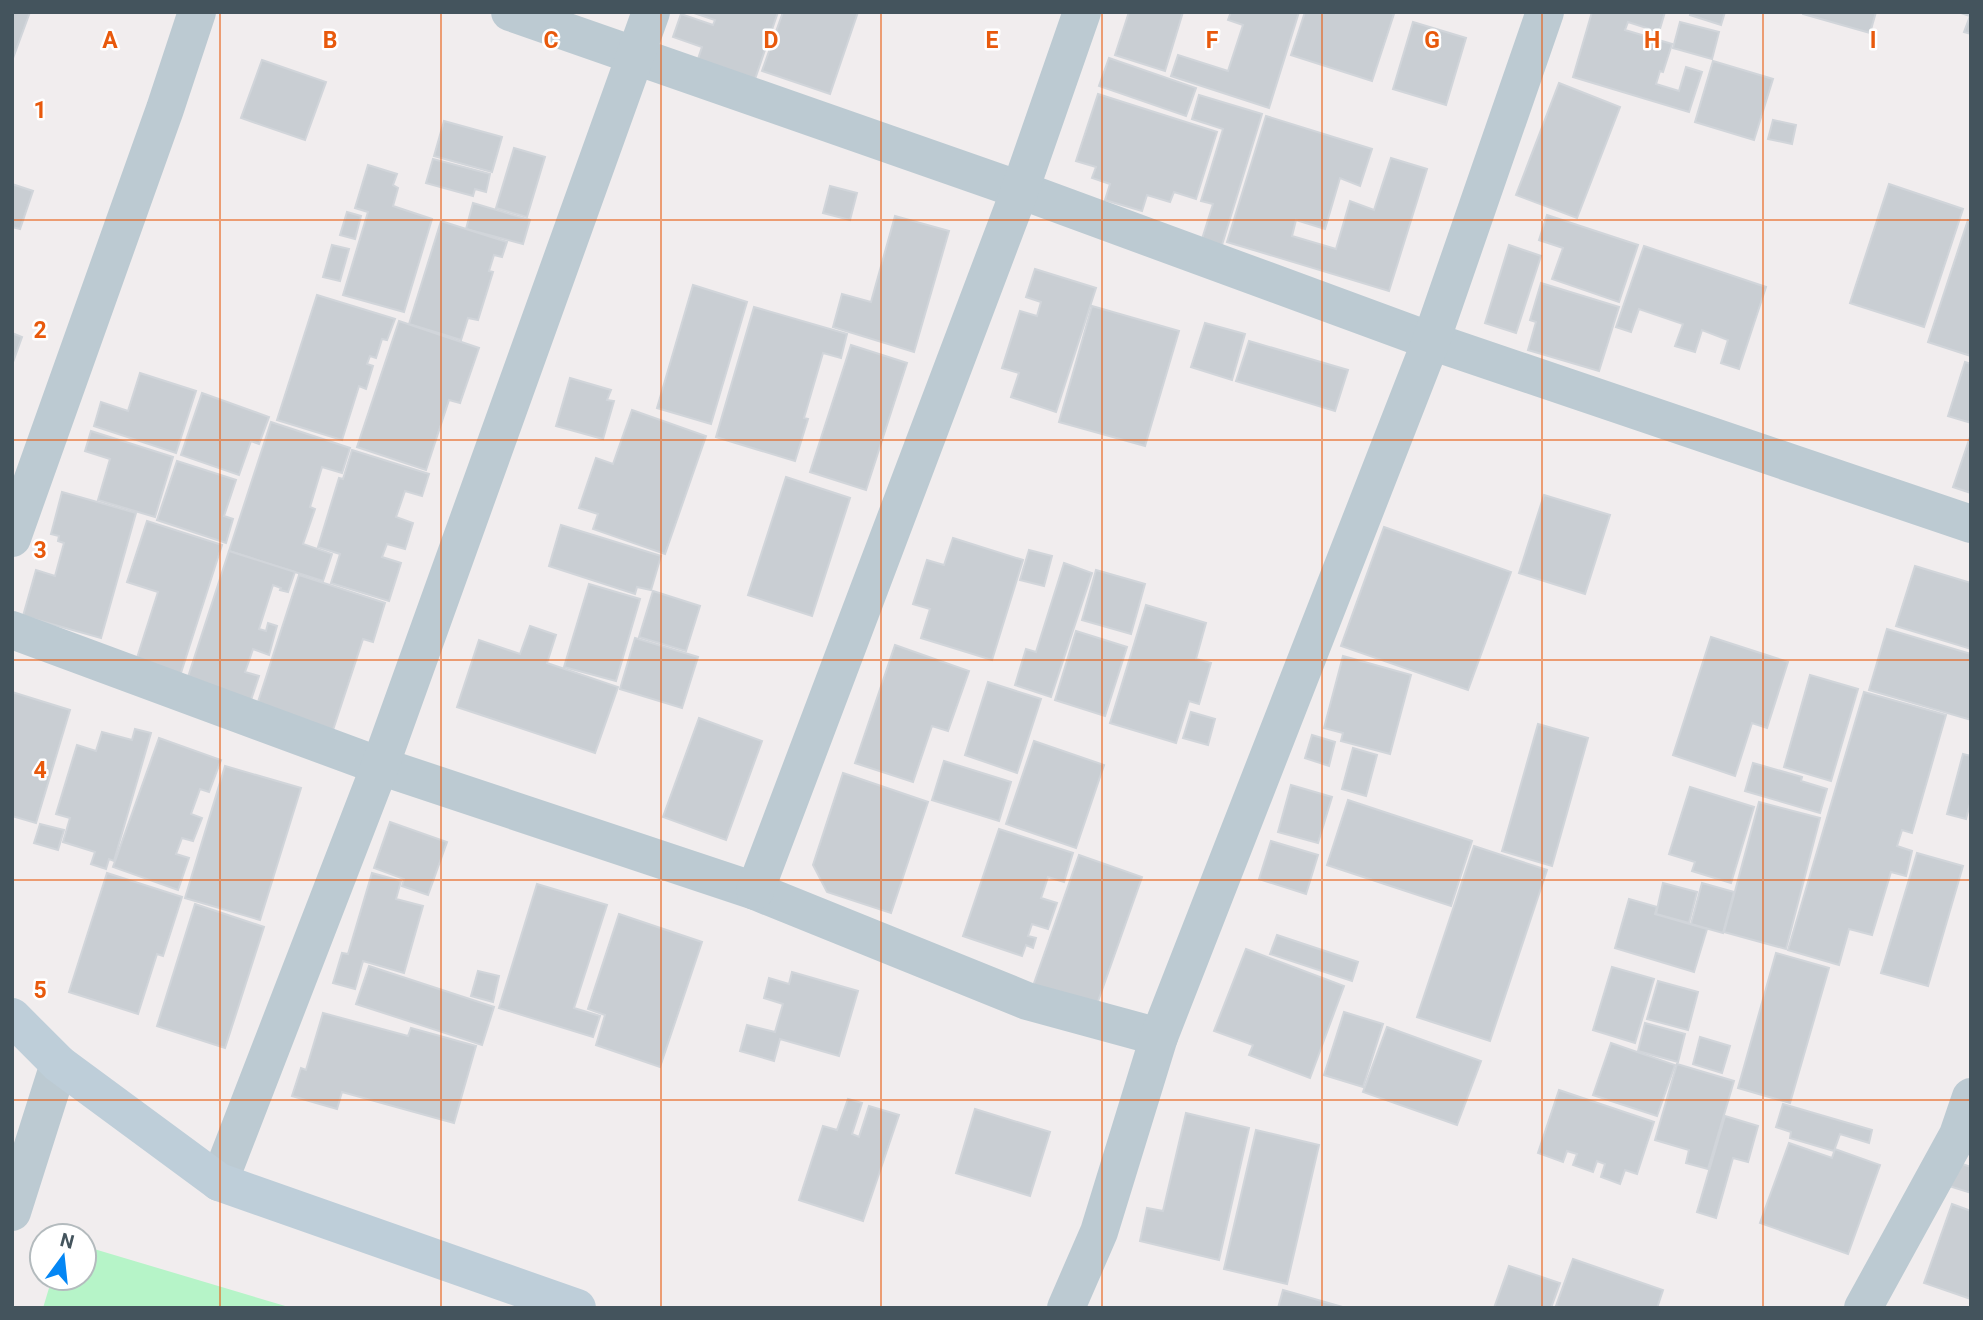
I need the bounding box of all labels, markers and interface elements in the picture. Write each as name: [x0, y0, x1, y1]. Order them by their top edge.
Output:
text: A: [102, 27, 118, 54]
text: B: [323, 27, 337, 54]
text: C: [543, 27, 559, 54]
text: D: [764, 27, 778, 54]
text: E: [986, 27, 999, 54]
text: F: [1206, 27, 1219, 54]
text: G: [1424, 27, 1440, 54]
text: H: [1644, 27, 1660, 54]
text: I: [1870, 27, 1876, 54]
text: 1: [33, 97, 47, 124]
text: 2: [33, 317, 47, 344]
text: 3: [33, 537, 47, 564]
text: 4: [33, 757, 47, 784]
text: 5: [33, 977, 47, 1004]
north arrow: [28, 1222, 98, 1292]
text: N: [58, 1228, 77, 1254]

